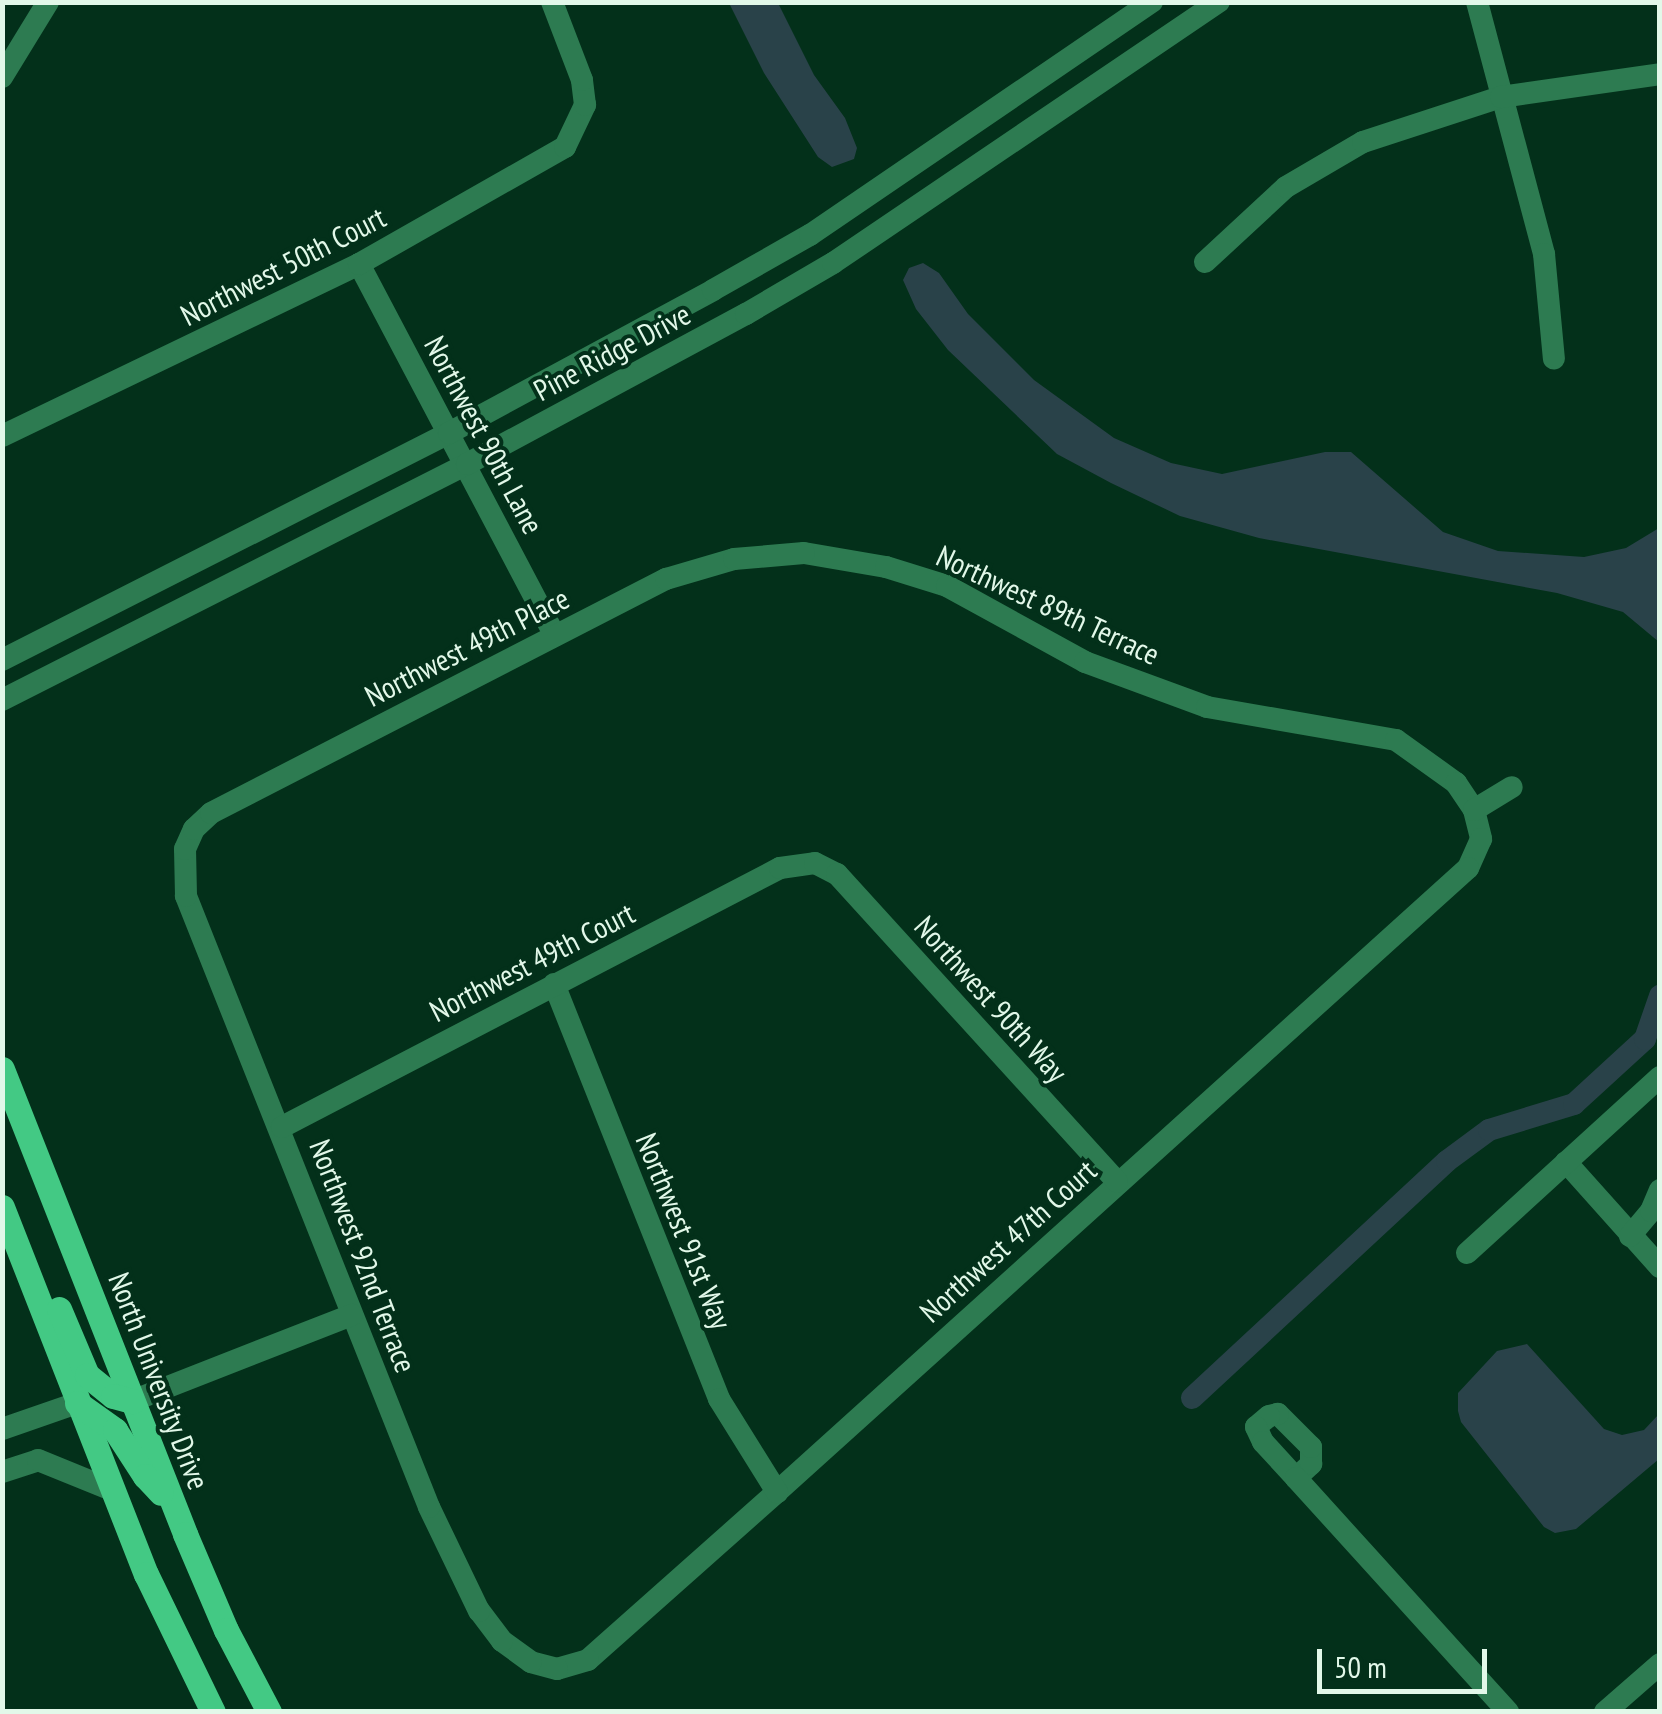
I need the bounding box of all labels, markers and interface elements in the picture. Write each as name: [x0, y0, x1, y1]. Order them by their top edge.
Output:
street label: Northwest 50th Court: [175, 199, 391, 333]
street label: Pine Ridge Drive: [528, 296, 696, 408]
street label: Northwest 90th Lane: [417, 330, 551, 540]
street label: Northwest 89th Terrace: [930, 537, 1166, 673]
street label: Northwest 49th Place: [359, 580, 575, 714]
street label: Northwest 49th Court: [424, 895, 640, 1029]
street label: Northwest 90th Way: [907, 908, 1075, 1090]
street label: Northwest 91st Way: [628, 1128, 740, 1334]
street label: Northwest 92nd Terrace: [302, 1134, 424, 1378]
street label: Northwest 47th Court: [912, 1152, 1104, 1330]
street label: North University Drive: [101, 1267, 217, 1495]
scale bar: [1322, 1629, 1492, 1691]
text: 50 m: [1334, 1647, 1387, 1686]

